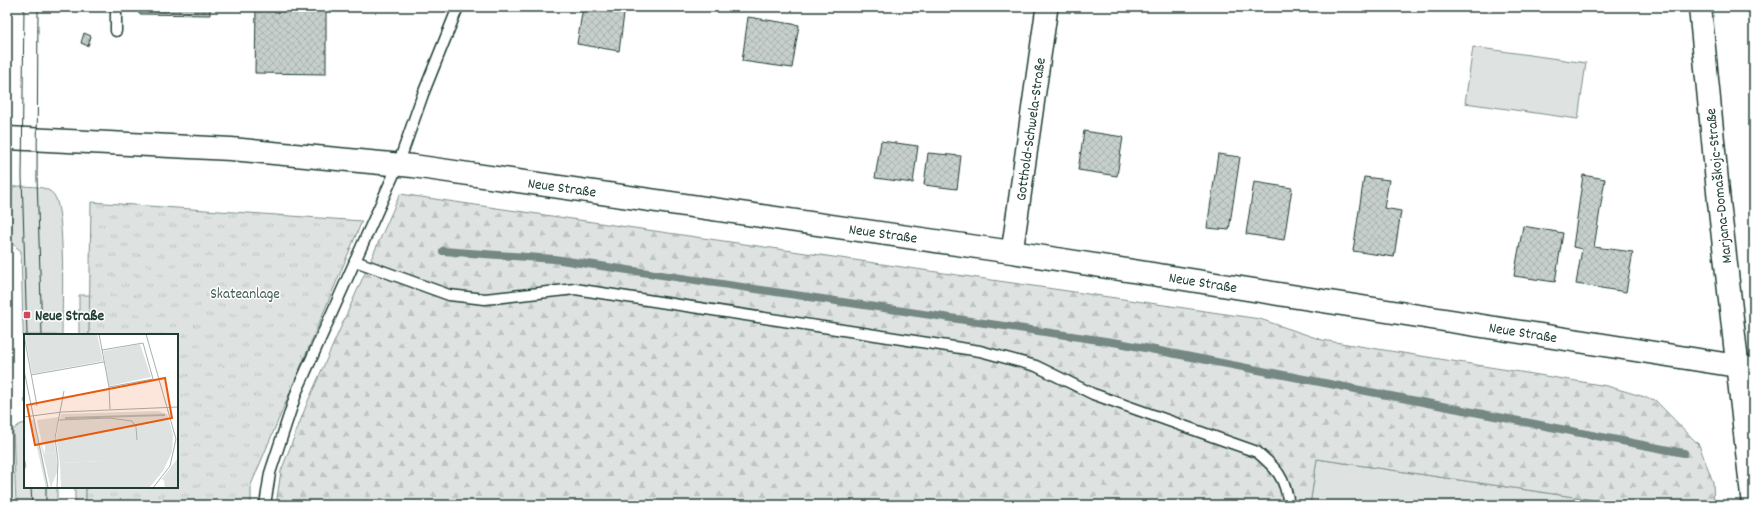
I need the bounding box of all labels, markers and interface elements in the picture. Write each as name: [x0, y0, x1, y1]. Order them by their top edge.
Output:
street label: Gotthold-Schwela-Straße: [1011, 56, 1053, 202]
street label: Marjana-Domaškojc-Straße: [1701, 107, 1739, 265]
street label: Neue Straße: [526, 173, 598, 205]
street label: Neue Straße: [847, 219, 919, 251]
street label: Neue Straße: [1167, 268, 1239, 300]
park label: Skateanlage: [210, 284, 280, 306]
place label: Neue Straße: [35, 306, 104, 328]
marker: Neue Straße: [22, 310, 32, 320]
street label: Neue Straße: [1487, 318, 1559, 350]
inset map: [24, 334, 178, 488]

